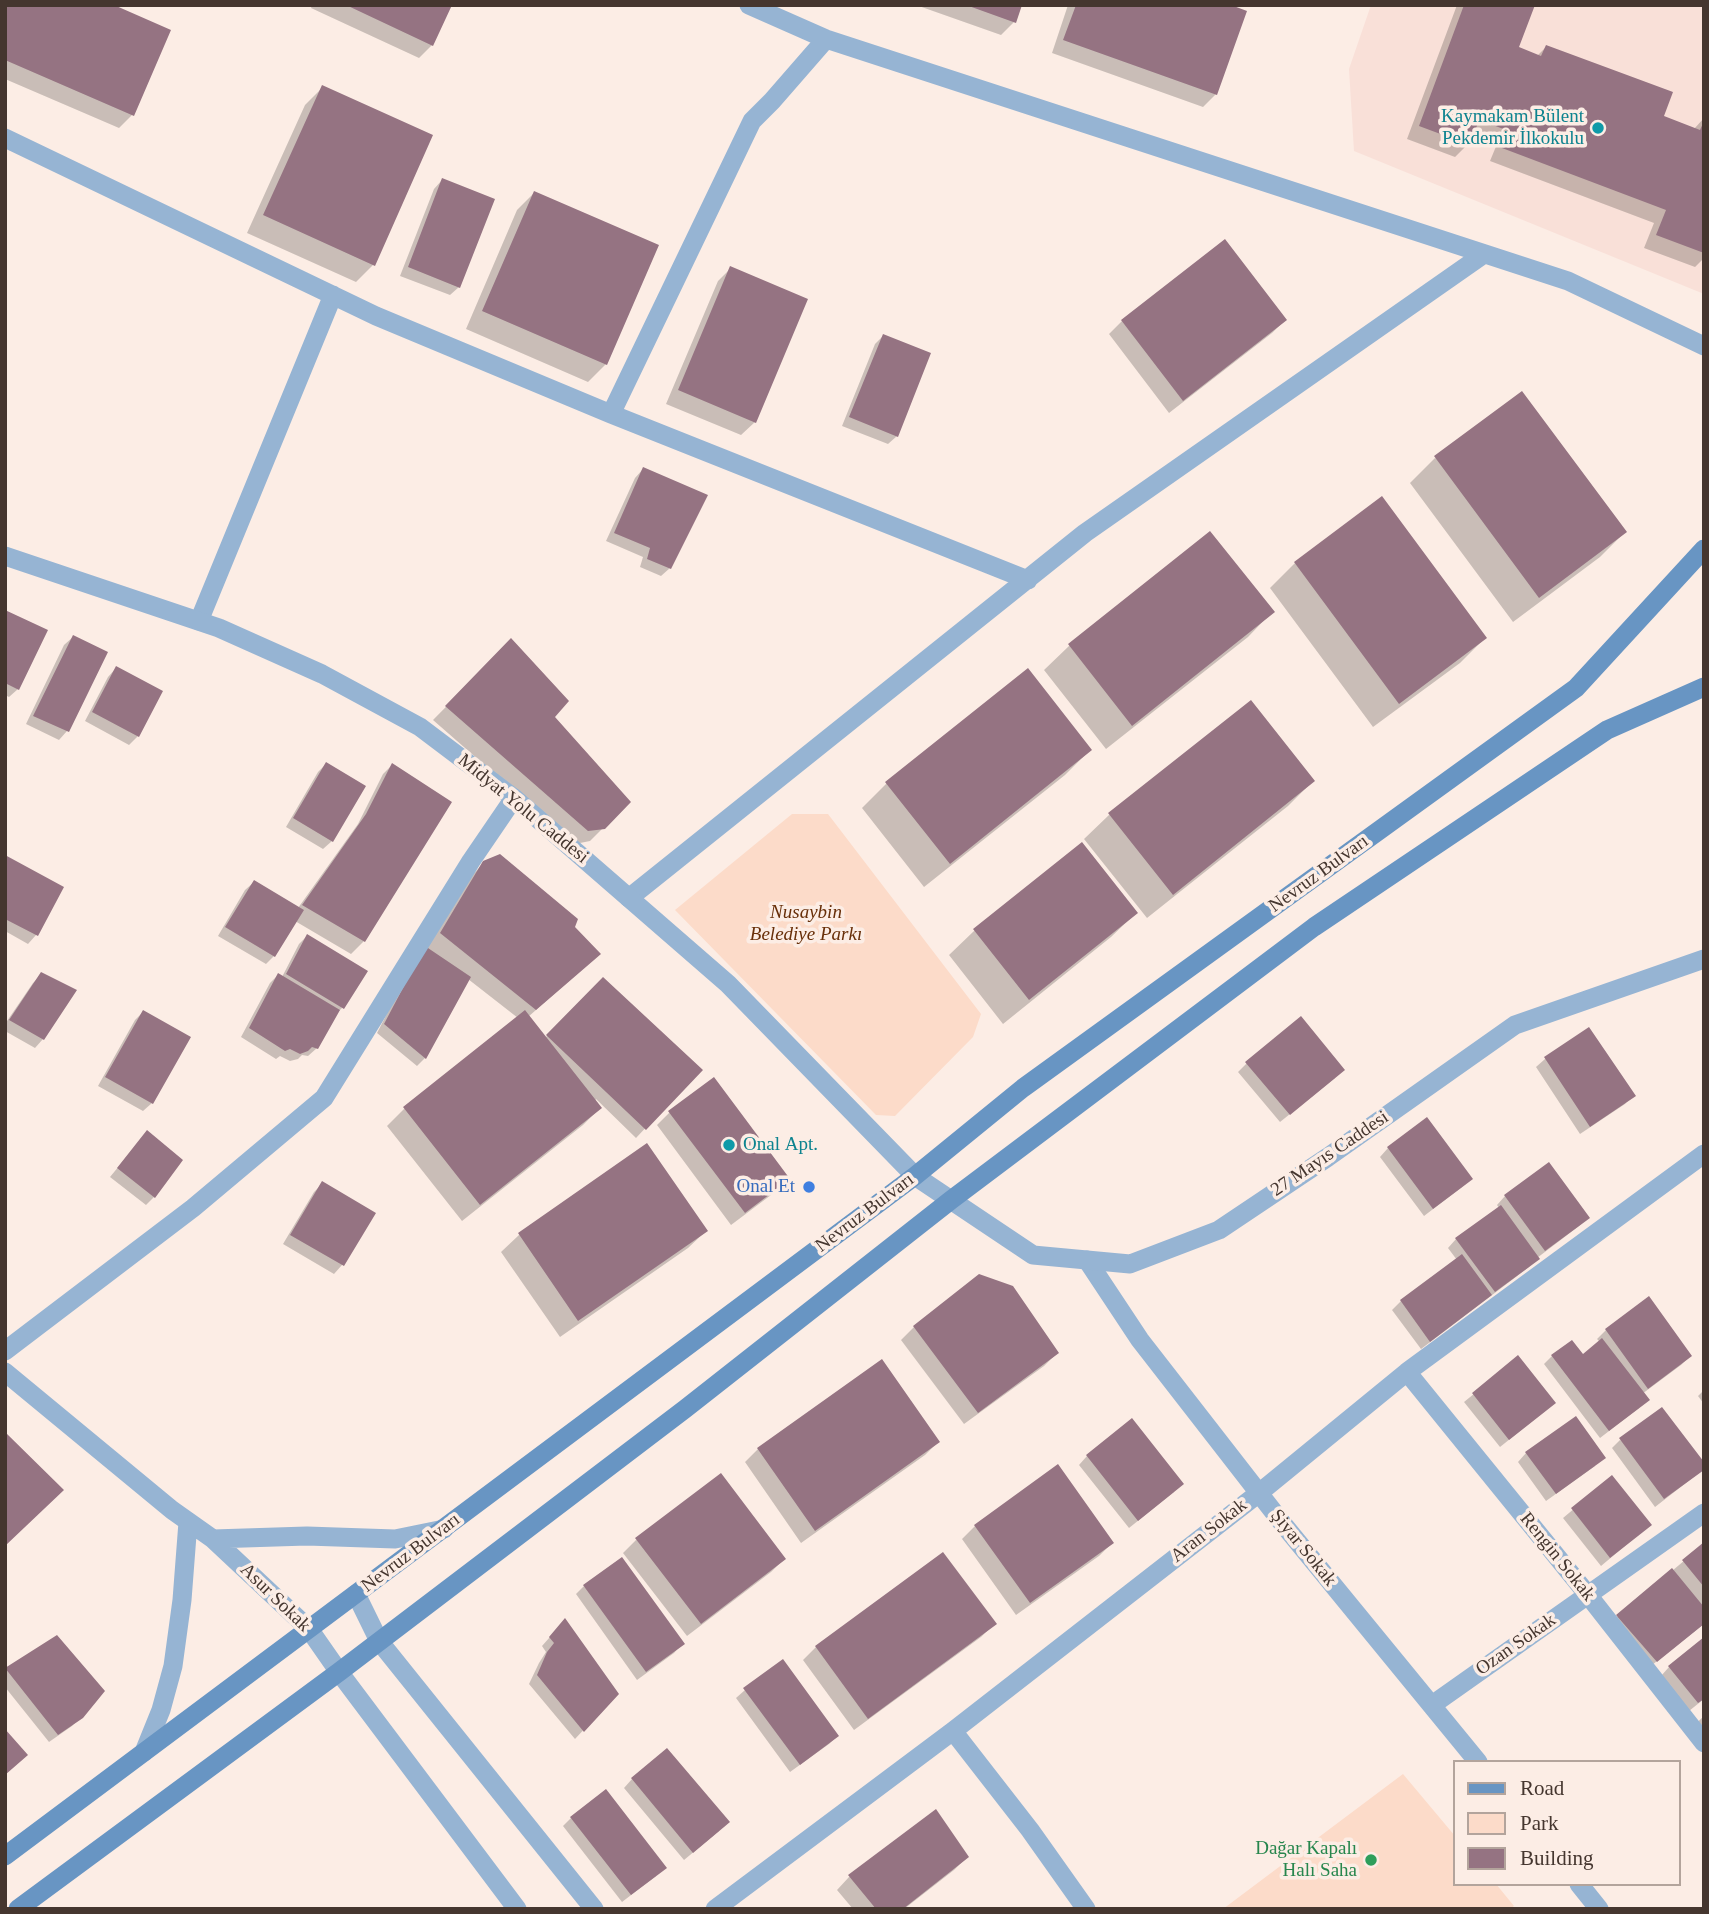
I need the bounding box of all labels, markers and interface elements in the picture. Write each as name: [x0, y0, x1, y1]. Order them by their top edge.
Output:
place label: Kaymakam Bülent Pekdemir İlkokulu: [1441, 106, 1584, 150]
marker: Kaymakam Bülent Pekdemir İlkokulu: [1590, 120, 1606, 136]
street label: Midyat Yolu Caddesi: [453, 749, 593, 869]
street label: Nevruz Bulvarı: [1265, 830, 1373, 918]
park label: Nusaybin Belediye Parkı: [750, 902, 862, 946]
street label: 27 Mayıs Caddesi: [1267, 1106, 1393, 1202]
place label: Onal Apt.: [743, 1134, 818, 1156]
marker: Onal Apt.: [721, 1137, 737, 1153]
street label: Nevruz Bulvarı: [811, 1168, 919, 1258]
place label: Onal Et: [736, 1176, 795, 1198]
marker: Onal Et: [801, 1179, 817, 1195]
street label: Aran Sokak: [1166, 1494, 1252, 1568]
street label: Şiyar Sokak: [1265, 1505, 1341, 1591]
street label: Nevruz Bulvarı: [357, 1508, 465, 1598]
street label: Rengin Sokak: [1514, 1508, 1600, 1606]
street label: Asur Sokak: [235, 1559, 315, 1637]
street label: Ozan Sokak: [1472, 1609, 1560, 1681]
legend: [1454, 1760, 1681, 1886]
text: Road: [1520, 1776, 1564, 1800]
text: Park: [1520, 1811, 1559, 1835]
place label: Dağar Kapalı Halı Saha: [1255, 1838, 1357, 1882]
text: Building: [1520, 1846, 1594, 1870]
marker: Dağar Kapalı Halı Saha: [1363, 1852, 1379, 1868]

